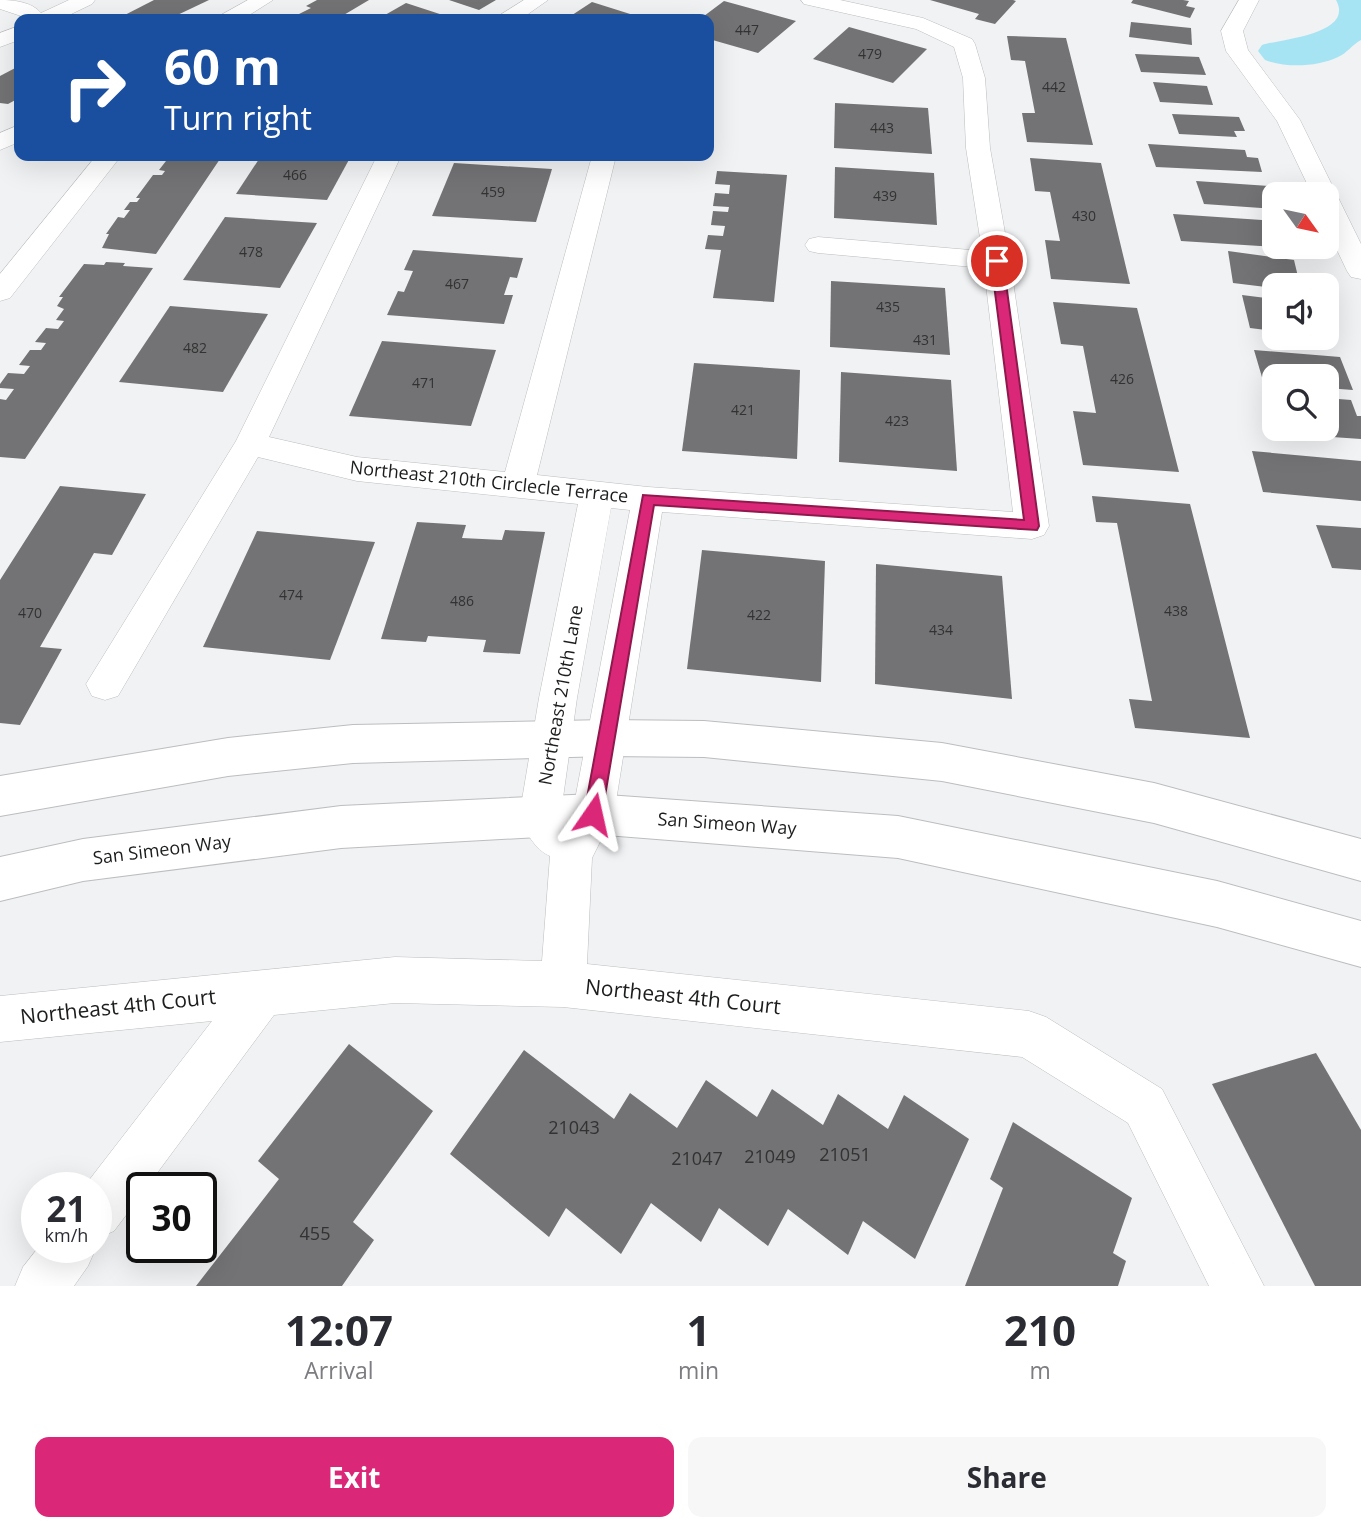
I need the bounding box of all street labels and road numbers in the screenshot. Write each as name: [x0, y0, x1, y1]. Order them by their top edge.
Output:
street label: Northeast 210th Circlecle Terrace: [349, 454, 630, 508]
street label: Northeast 210th Lane: [532, 603, 588, 787]
street label: San Simeon Way: [657, 806, 798, 840]
street label: San Simeon Way: [91, 829, 233, 869]
street label: Northeast 4th Court: [584, 972, 782, 1020]
street label: Northeast 4th Court: [19, 982, 217, 1030]

